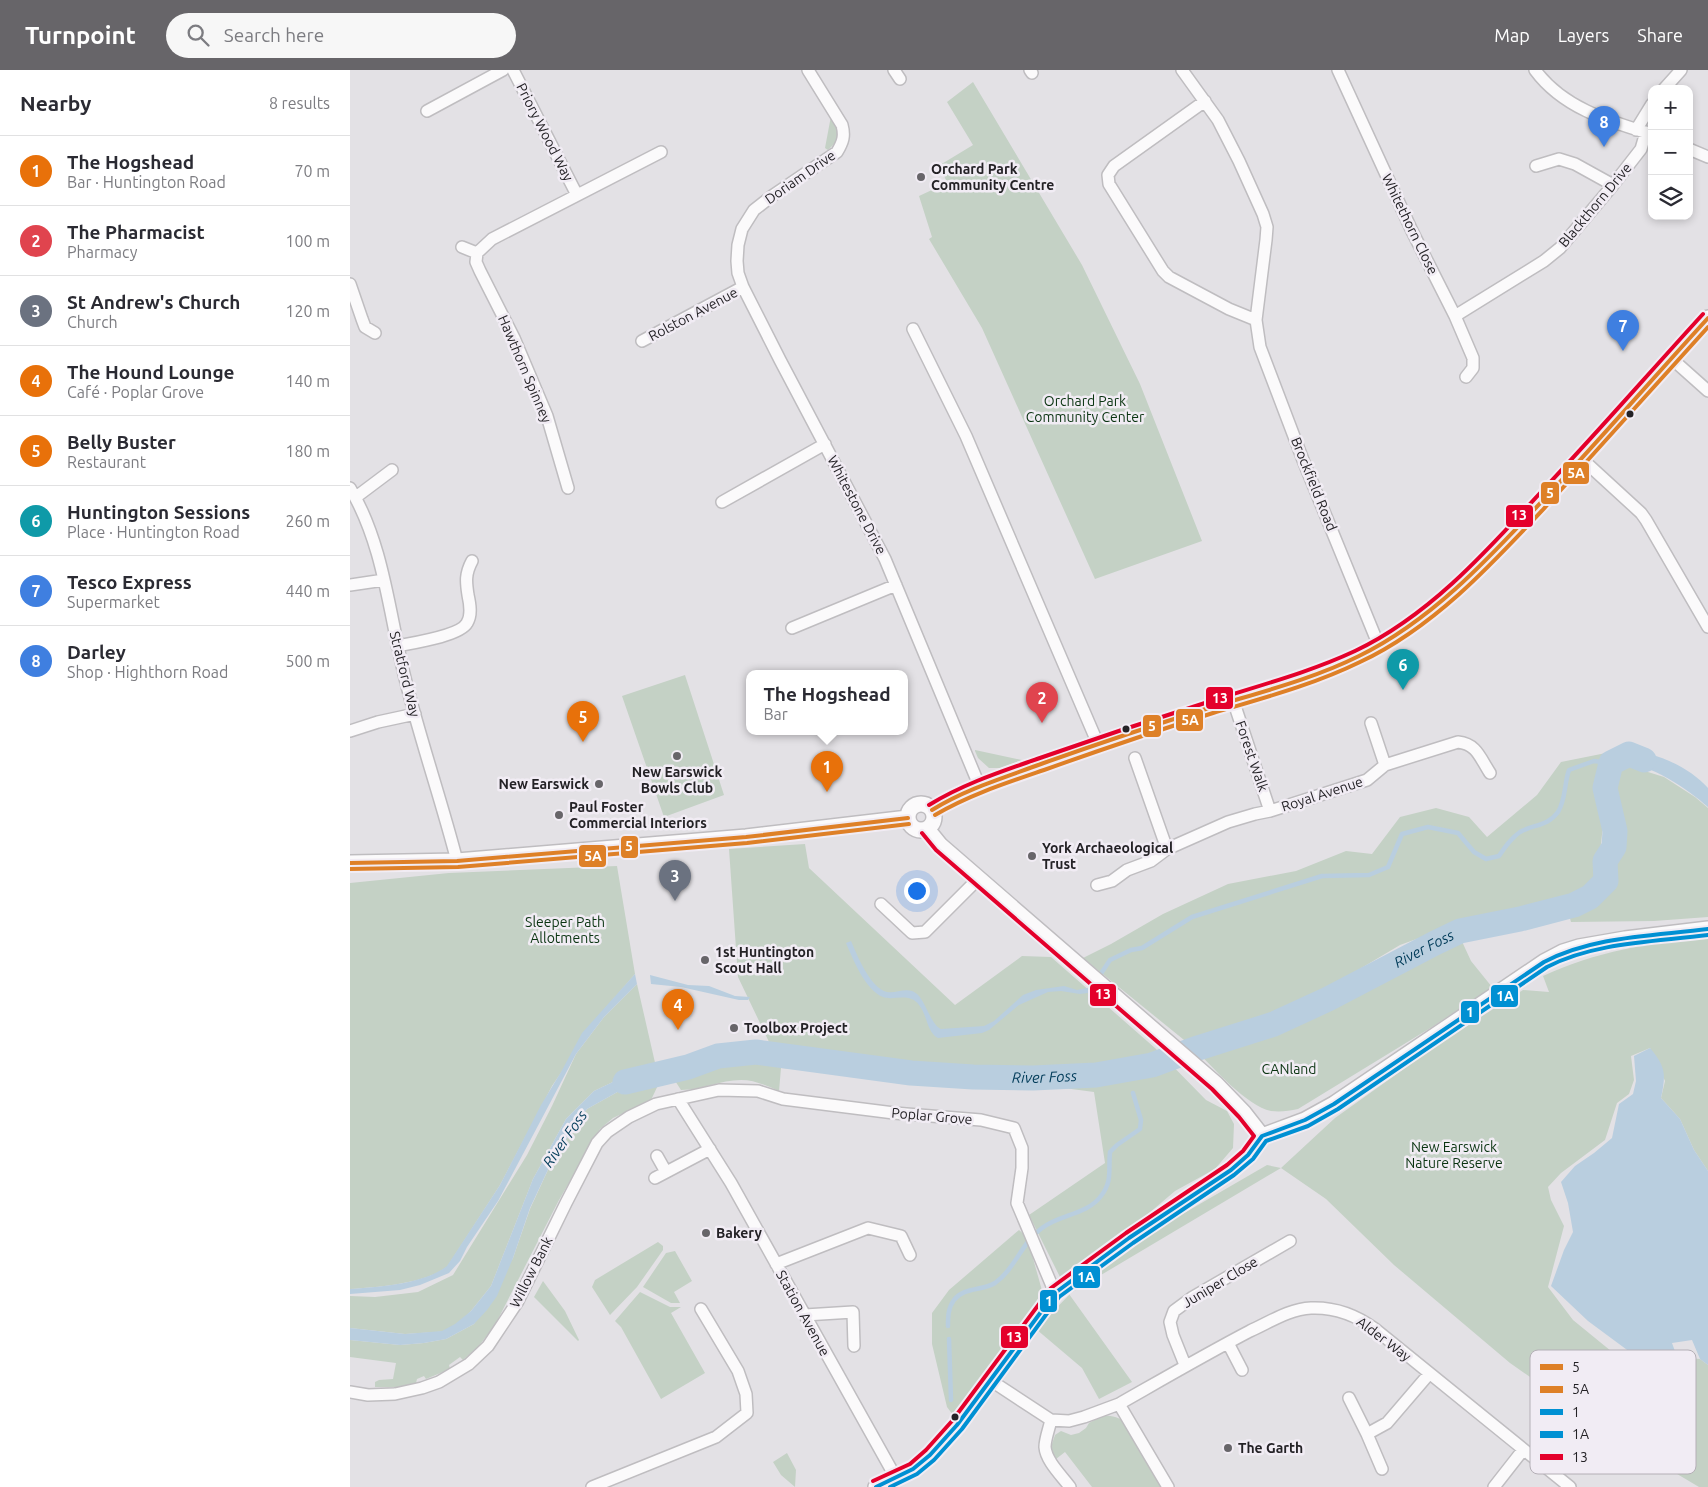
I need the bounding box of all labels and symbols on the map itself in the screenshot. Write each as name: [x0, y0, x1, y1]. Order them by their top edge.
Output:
street label: Priory Wood Way: [513, 80, 577, 184]
pin: 8: [1588, 106, 1620, 147]
street label: Doriam Drive: [762, 147, 838, 207]
street label: Blackthorn Drive: [1555, 160, 1635, 250]
place label: Orchard Park Community Centre: [931, 161, 1054, 193]
marker: Orchard Park Community Centre: [915, 171, 927, 183]
street label: Whitethorn Close: [1379, 171, 1441, 277]
street label: Rolston Avenue: [646, 284, 740, 344]
pin: 7: [1607, 310, 1639, 351]
street label: Hawthorn Spinney: [495, 313, 555, 425]
park label: Orchard Park Community Center: [1026, 393, 1145, 425]
unlabelled marker: [1625, 409, 1635, 419]
street label: Brockfield Road: [1288, 435, 1340, 533]
street label: Whitestone Drive: [824, 453, 890, 557]
line badge: 5A: [1562, 461, 1590, 485]
text: 5A: [1567, 465, 1585, 481]
line badge: 5: [1540, 481, 1560, 505]
text: 5: [1546, 485, 1554, 501]
line badge: 13: [1505, 504, 1534, 528]
text: 13: [1511, 507, 1527, 523]
street label: Stratford Way: [387, 630, 423, 719]
pin: 6: [1387, 649, 1419, 690]
pin: 2: [1026, 682, 1058, 723]
line badge: 13: [1205, 686, 1234, 710]
text: 13: [1212, 690, 1228, 706]
pin: 5: [567, 701, 599, 742]
line badge: 5A: [1175, 708, 1204, 732]
text: 5A: [1181, 712, 1199, 728]
line badge: 5: [1142, 714, 1162, 738]
text: 5: [1148, 718, 1156, 734]
street label: Forest Walk: [1232, 718, 1272, 794]
unlabelled marker: [1121, 724, 1131, 734]
marker: New Earswick Bowls Club: [671, 750, 683, 762]
pin: 1: [811, 751, 843, 792]
place label: New Earswick Bowls Club: [632, 764, 722, 796]
street label: Royal Avenue: [1279, 773, 1365, 815]
place label: New Earswick: [498, 776, 589, 792]
marker: New Earswick: [593, 778, 605, 790]
place label: Paul Foster Commercial Interiors: [569, 799, 707, 831]
marker: Paul Foster Commercial Interiors: [553, 809, 565, 821]
line badge: 5: [620, 835, 639, 859]
text: 5: [625, 838, 633, 854]
place label: York Archaeological Trust: [1042, 840, 1173, 872]
line badge: 5A: [578, 844, 607, 868]
text: 5A: [584, 848, 602, 864]
marker: York Archaeological Trust: [1026, 850, 1038, 862]
pin: 3: [659, 860, 691, 901]
your location: [904, 878, 930, 904]
park label: Sleeper Path Allotments: [525, 914, 605, 946]
water label: River Foss: [1391, 926, 1457, 971]
place label: 1st Huntington Scout Hall: [715, 944, 814, 976]
marker: 1st Huntington Scout Hall: [699, 954, 711, 966]
line badge: 13: [1089, 983, 1117, 1007]
line badge: 1A: [1490, 984, 1519, 1008]
text: 13: [1095, 986, 1111, 1002]
text: 1A: [1496, 988, 1514, 1004]
pin: 4: [662, 989, 694, 1030]
line badge: 1: [1460, 1000, 1480, 1024]
text: 1: [1466, 1004, 1474, 1020]
place label: Toolbox Project: [744, 1020, 848, 1036]
marker: Toolbox Project: [728, 1022, 740, 1034]
park label: CANland: [1261, 1061, 1317, 1077]
water label: River Foss: [1012, 1067, 1078, 1086]
street label: Poplar Grove: [891, 1104, 973, 1128]
water label: River Foss: [539, 1107, 591, 1170]
park label: New Earswick Nature Reserve: [1405, 1139, 1503, 1171]
place label: Bakery: [716, 1225, 763, 1241]
marker: Bakery: [700, 1227, 712, 1239]
street label: Willow Bank: [506, 1234, 556, 1310]
street label: Juniper Close: [1179, 1253, 1261, 1311]
line badge: 1A: [1072, 1265, 1101, 1289]
street label: Station Avenue: [773, 1267, 833, 1359]
text: 1A: [1077, 1269, 1095, 1285]
line badge: 1: [1039, 1289, 1058, 1313]
text: 1: [1045, 1293, 1053, 1309]
street label: Alder Way: [1354, 1313, 1414, 1365]
line badge: 13: [1000, 1325, 1029, 1349]
text: 13: [1006, 1329, 1022, 1345]
legend: [1530, 1350, 1696, 1474]
text: 5: [1572, 1359, 1580, 1375]
text: 5A: [1572, 1381, 1589, 1397]
text: 1: [1572, 1404, 1580, 1420]
unlabelled marker: [950, 1412, 960, 1422]
text: 1A: [1572, 1426, 1589, 1442]
place label: The Garth: [1238, 1440, 1303, 1456]
marker: The Garth: [1222, 1442, 1234, 1454]
text: 13: [1572, 1449, 1588, 1465]

